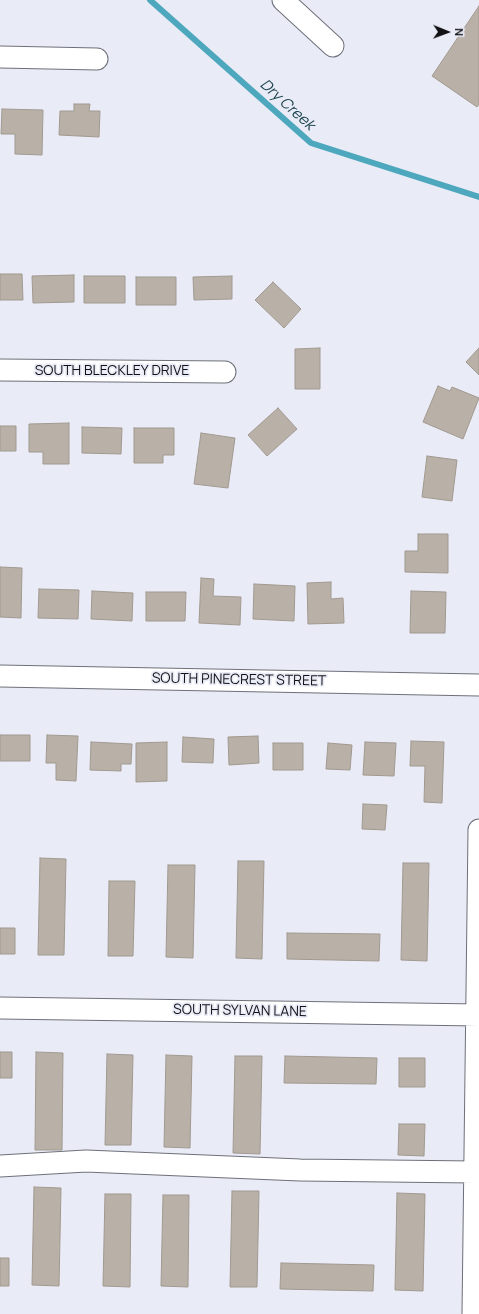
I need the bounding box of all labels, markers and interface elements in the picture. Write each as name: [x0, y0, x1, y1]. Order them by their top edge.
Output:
north arrow: [427, 12, 467, 52]
text: N: [452, 28, 467, 36]
water label: Dry Creek: [256, 76, 318, 134]
street label: SOUTH BLECKLEY DRIVE: [35, 363, 189, 379]
street label: SOUTH PINECREST STREET: [152, 670, 326, 690]
street label: SOUTH SYLVAN LANE: [173, 1001, 307, 1021]

